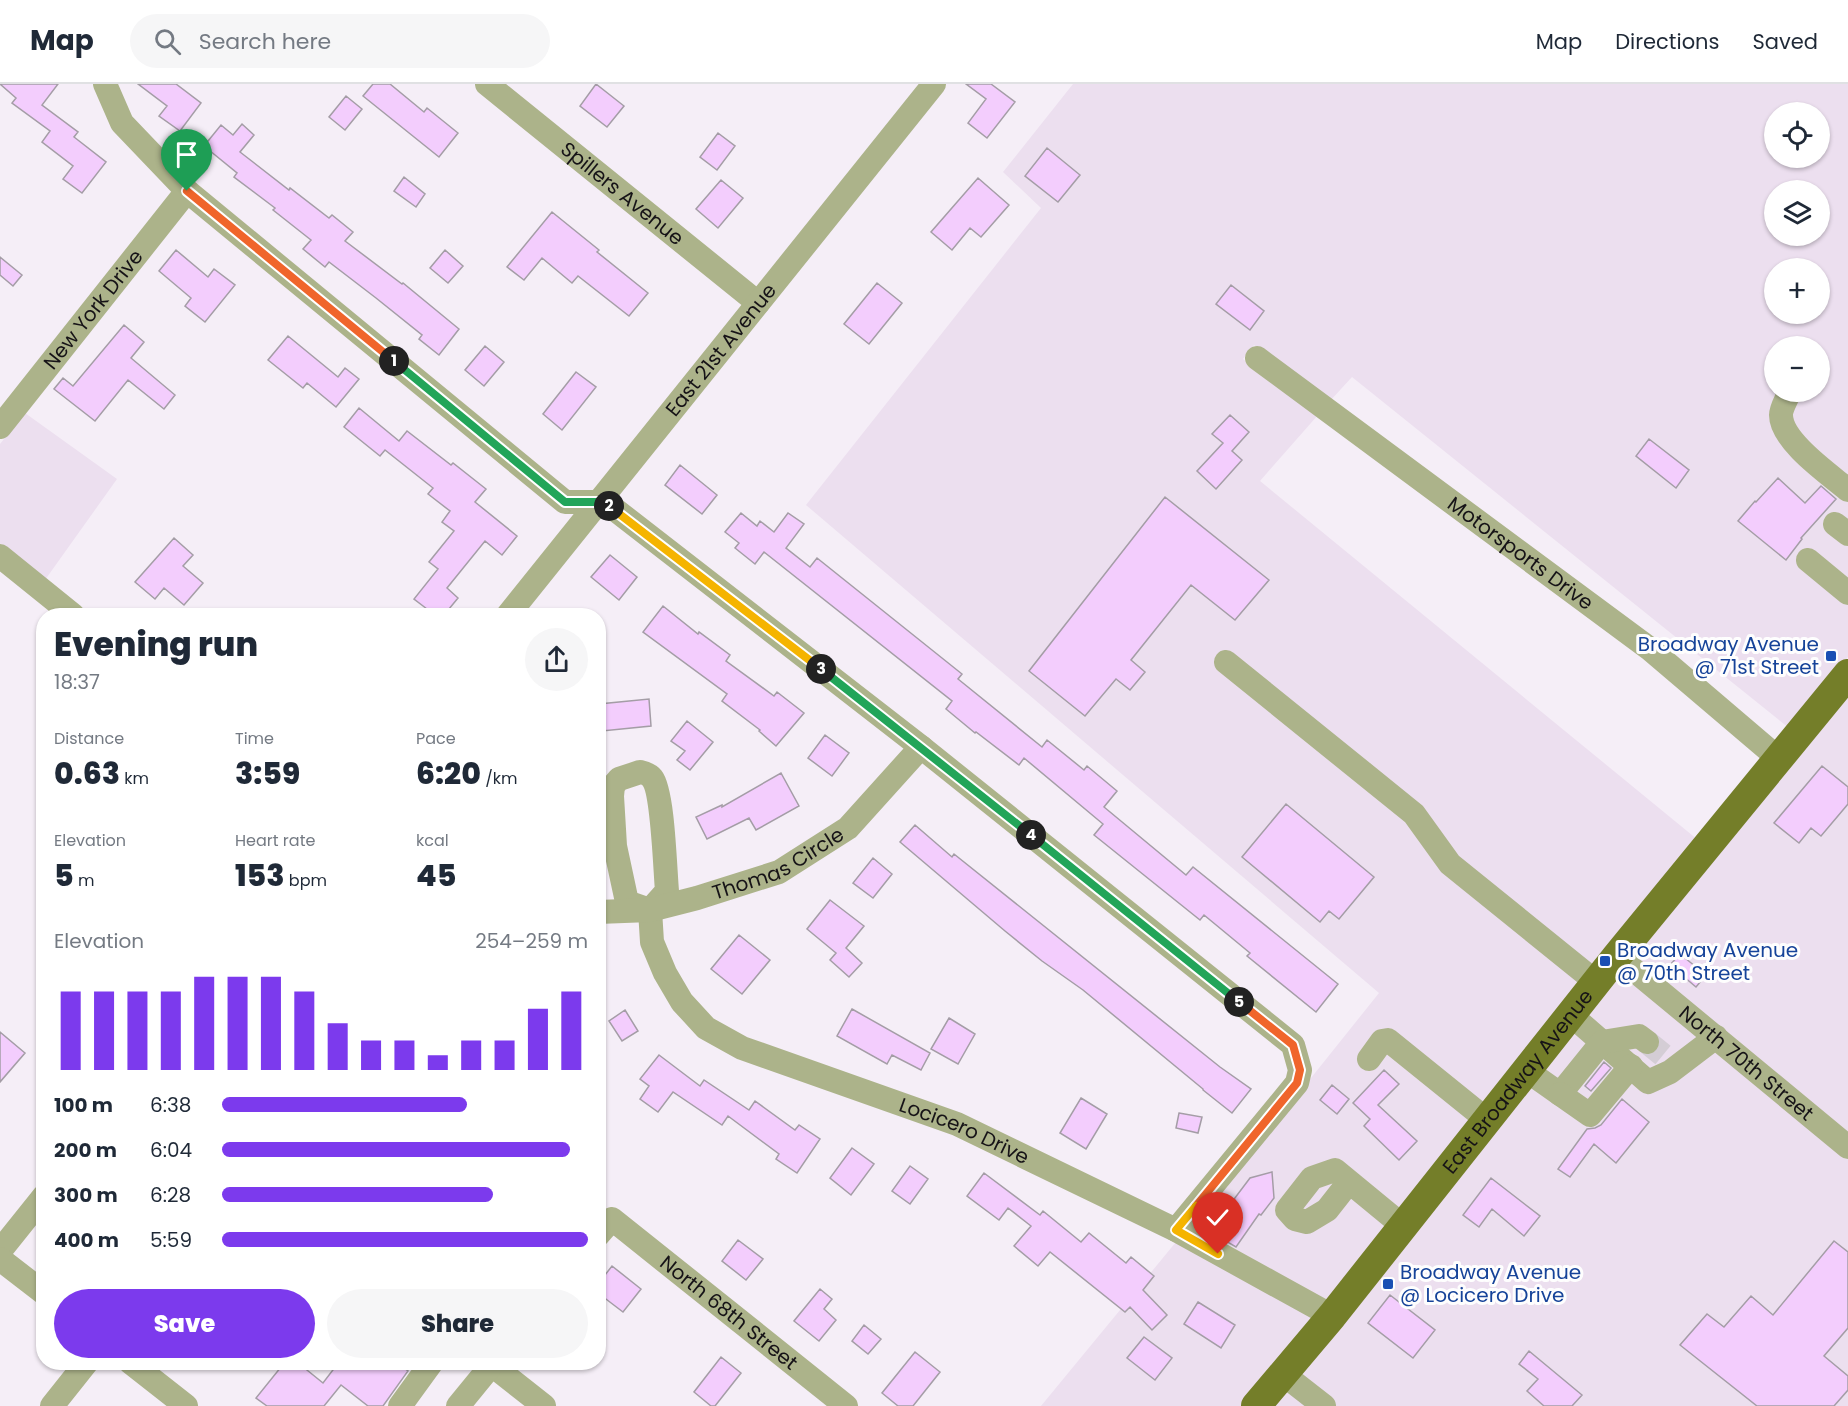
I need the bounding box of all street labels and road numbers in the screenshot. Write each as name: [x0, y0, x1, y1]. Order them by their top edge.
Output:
street label: Spillers Avenue: [555, 135, 690, 252]
street label: New York Drive: [37, 244, 149, 375]
street label: East 21st Avenue: [659, 277, 783, 422]
street label: Motorsports Drive: [1442, 490, 1599, 617]
street label: Thomas Circle: [709, 820, 849, 906]
street label: East Broadway Avenue: [1436, 983, 1600, 1180]
street label: North 70th Street: [1673, 999, 1820, 1127]
street label: Locicero Drive: [895, 1091, 1034, 1171]
street label: North 68th Street: [654, 1249, 804, 1376]

